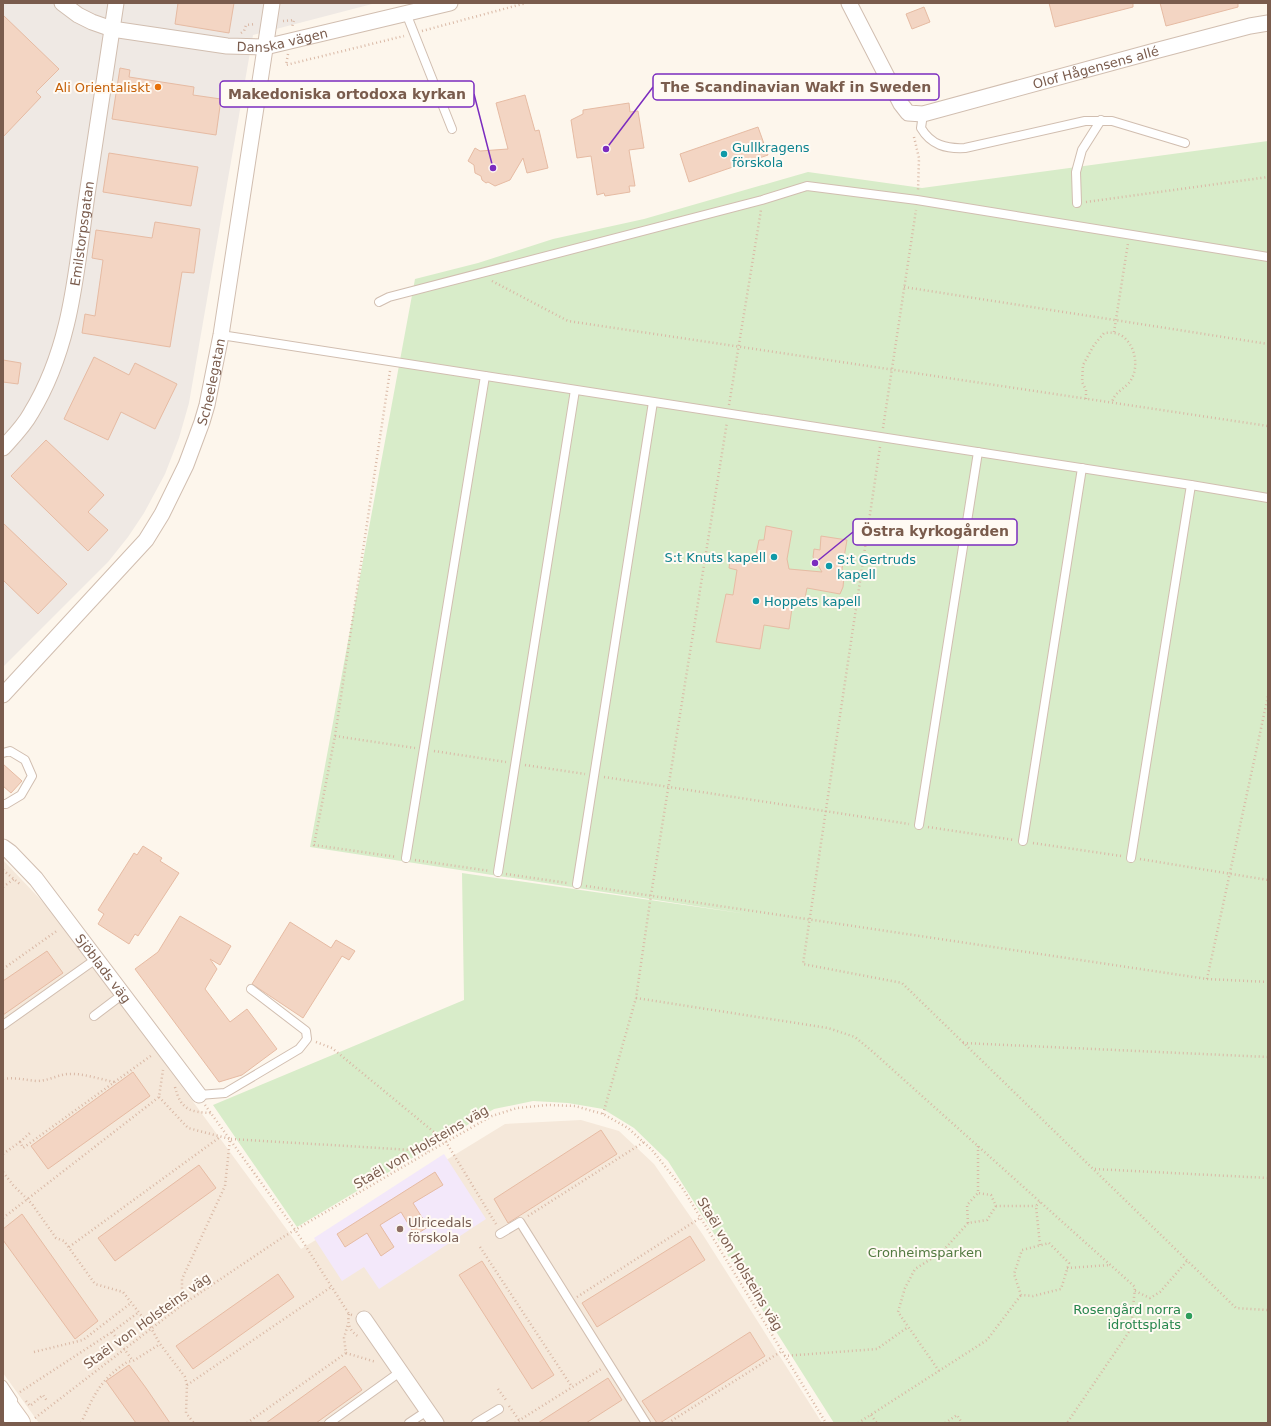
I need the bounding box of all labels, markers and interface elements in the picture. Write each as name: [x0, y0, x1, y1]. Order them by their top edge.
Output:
street label: Danska vägen: [236, 25, 329, 55]
street label: Olof Hågensens allé: [1031, 43, 1160, 91]
callout: The Scandinavian Wakf in Sweden: [653, 74, 939, 100]
text: The Scandinavian Wakf in Sweden: [661, 79, 931, 95]
place label: Ali Orientaliskt: [55, 80, 150, 95]
callout: Makedoniska ortodoxa kyrkan: [220, 81, 474, 107]
marker: Ali Orientaliskt: [153, 82, 163, 92]
text: Makedoniska ortodoxa kyrkan: [228, 86, 466, 102]
place label: Gullkragens förskola: [732, 140, 810, 170]
marker: Gullkragens förskola: [719, 149, 729, 159]
street label: Emilstorpsgatan: [67, 180, 97, 287]
street label: Scheelegatan: [194, 337, 228, 427]
callout: Östra kyrkogården: [853, 519, 1017, 545]
text: Östra kyrkogården: [861, 522, 1009, 539]
place label: S:t Knuts kapell: [664, 550, 766, 565]
marker: S:t Knuts kapell: [769, 552, 779, 562]
place label: S:t Gertruds kapell: [837, 552, 916, 582]
marker: S:t Gertruds kapell: [824, 561, 834, 571]
place label: Hoppets kapell: [764, 594, 861, 609]
marker: Hoppets kapell: [751, 596, 761, 606]
street label: Sjöblads väg: [72, 931, 134, 1006]
street label: Staël von Holsteins väg: [351, 1102, 491, 1192]
street label: Staël von Holsteins väg: [694, 1195, 786, 1333]
place label: Ulricedals förskola: [408, 1215, 472, 1245]
marker: Ulricedals förskola: [395, 1224, 405, 1234]
park label: Cronheimsparken: [868, 1245, 982, 1260]
street label: Staël von Holsteins väg: [81, 1270, 213, 1372]
place label: Rosengård norra idrottsplats: [1073, 1302, 1181, 1332]
marker: Rosengård norra idrottsplats: [1184, 1311, 1194, 1321]

